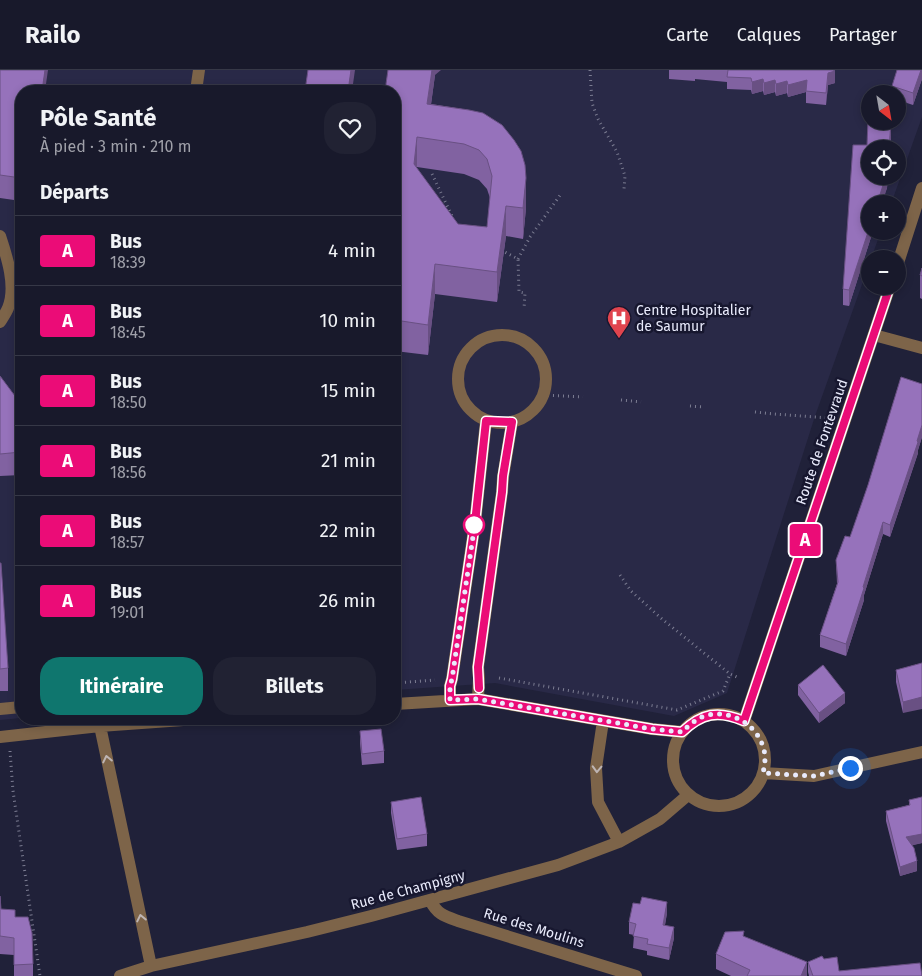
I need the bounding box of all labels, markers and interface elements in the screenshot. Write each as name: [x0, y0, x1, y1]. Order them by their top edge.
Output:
text: Railo: [25, 21, 81, 49]
text: Carte: [666, 24, 709, 46]
text: Calques: [737, 24, 801, 46]
text: Partager: [829, 24, 897, 46]
north arrow: [861, 85, 906, 130]
map controls: [861, 85, 906, 295]
button: heart: [324, 102, 376, 154]
text: Pôle Santé: [40, 104, 156, 132]
text: À pied · 3 min · 210 m: [40, 137, 192, 156]
button: locate: [861, 140, 906, 185]
text: Départs: [40, 181, 109, 204]
button: +: [861, 195, 906, 240]
text: Bus: [110, 230, 142, 253]
text: 4 min: [328, 239, 376, 262]
text: A: [62, 240, 73, 262]
button: −: [861, 250, 906, 295]
text: 18:39: [110, 253, 146, 272]
text: Bus: [110, 300, 142, 323]
place label: Centre Hospitalier de Saumur: [636, 302, 751, 335]
hospital icon: Centre Hospitalier de Saumur: [606, 305, 632, 339]
text: 10 min: [319, 309, 376, 332]
text: A: [62, 310, 73, 332]
text: 18:45: [110, 323, 146, 342]
text: Bus: [110, 370, 142, 393]
street label: Route de Fontevraud: [793, 377, 851, 507]
text: 15 min: [320, 379, 376, 402]
text: A: [62, 380, 73, 402]
text: 18:50: [110, 393, 147, 412]
text: Bus: [110, 440, 142, 463]
text: 21 min: [321, 449, 376, 472]
text: A: [62, 450, 73, 472]
text: 18:56: [110, 463, 146, 482]
text: Bus: [110, 510, 142, 533]
unlabelled marker: [463, 514, 485, 536]
text: 22 min: [319, 519, 376, 542]
text: A: [62, 520, 73, 542]
line badge: A: [789, 524, 821, 556]
text: A: [800, 529, 810, 551]
text: 18:57: [110, 533, 144, 552]
text: Bus: [110, 580, 142, 603]
text: 26 min: [319, 589, 376, 612]
text: A: [62, 590, 73, 612]
text: 19:01: [110, 603, 145, 622]
button: Itinéraire: [40, 657, 203, 715]
button: Billets: [213, 657, 376, 715]
one-way arrow: [102, 755, 113, 764]
your location: [838, 756, 863, 781]
one-way arrow: [592, 766, 602, 773]
street label: Rue de Champigny: [349, 867, 467, 913]
street label: Rue des Moulins: [482, 905, 587, 951]
one-way arrow: [136, 914, 147, 923]

